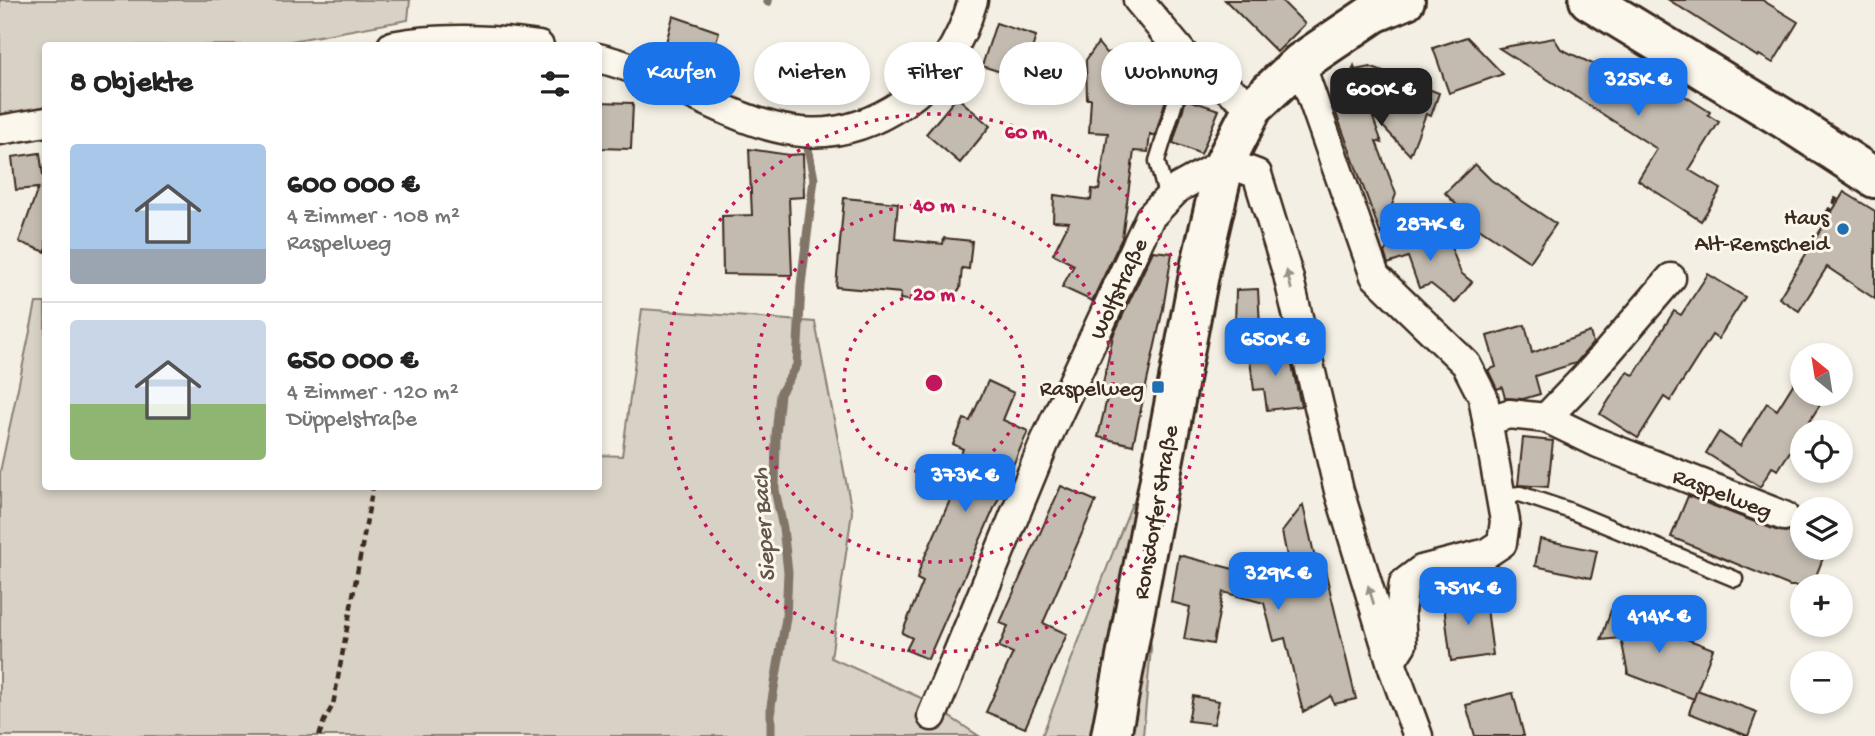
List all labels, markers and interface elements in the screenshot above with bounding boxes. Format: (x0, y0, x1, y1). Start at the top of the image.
chip: Kaufen (623, 42, 740, 105)
chip: Mieten (754, 42, 870, 105)
chip: Filter (884, 42, 985, 105)
chip: Neu (999, 42, 1087, 105)
chip: Wohnung (1101, 42, 1242, 105)
pin: 325K € (1581, 58, 1695, 118)
icon: filters (536, 65, 574, 103)
text: 8 Objekte (70, 67, 193, 102)
text: 325K € (1604, 67, 1672, 94)
pin: 600K € (1324, 68, 1438, 128)
text: 600K € (1346, 77, 1416, 104)
text: 60 m (1005, 122, 1047, 147)
text: 600 000 € (287, 169, 419, 204)
icon: home (126, 172, 210, 256)
text: 40 m (912, 195, 955, 220)
text: 4 Zimmer · 108 m² (287, 204, 460, 231)
pin: 287K € (1373, 204, 1487, 263)
place label: Haus Alt-Remscheid (1695, 206, 1831, 259)
text: 287K € (1396, 212, 1464, 239)
marker: Haus Alt-Remscheid (1835, 221, 1851, 237)
text: Raspelweg (287, 231, 391, 258)
street label: Wolfstraße (1085, 234, 1156, 344)
one-way arrow (1283, 269, 1294, 291)
text: 20 m (913, 284, 955, 309)
pin: 650K € (1218, 318, 1332, 378)
text: 650K € (1241, 327, 1309, 354)
north arrow (1790, 343, 1853, 406)
map controls (1790, 343, 1853, 714)
text: 650 000 € (287, 345, 418, 380)
icon: home (126, 348, 210, 432)
centre of rings (922, 371, 946, 395)
place label: Raspelweg (1040, 377, 1144, 404)
marker: Raspelweg (1150, 379, 1166, 395)
text: 4 Zimmer · 120 m² (287, 380, 459, 407)
text: Düppelstraße (287, 407, 417, 434)
button: locate (1790, 420, 1853, 483)
street label: Ronsdorfer Straße (1129, 422, 1186, 602)
pin: 373K € (908, 454, 1022, 514)
text: 373K € (931, 463, 999, 490)
street label: Raspelweg (1668, 464, 1775, 527)
water label: Sieper Bach (747, 466, 784, 583)
button: layers (1790, 497, 1853, 560)
pin: 329K € (1221, 552, 1335, 612)
text: 329K € (1245, 561, 1311, 588)
pin: 751K € (1411, 568, 1525, 627)
button: + (1790, 574, 1853, 637)
text: 751K € (1435, 576, 1501, 603)
one-way arrow (1366, 584, 1376, 605)
pin: 414K € (1602, 596, 1716, 655)
text: 414K € (1628, 604, 1690, 631)
button: − (1790, 651, 1853, 714)

